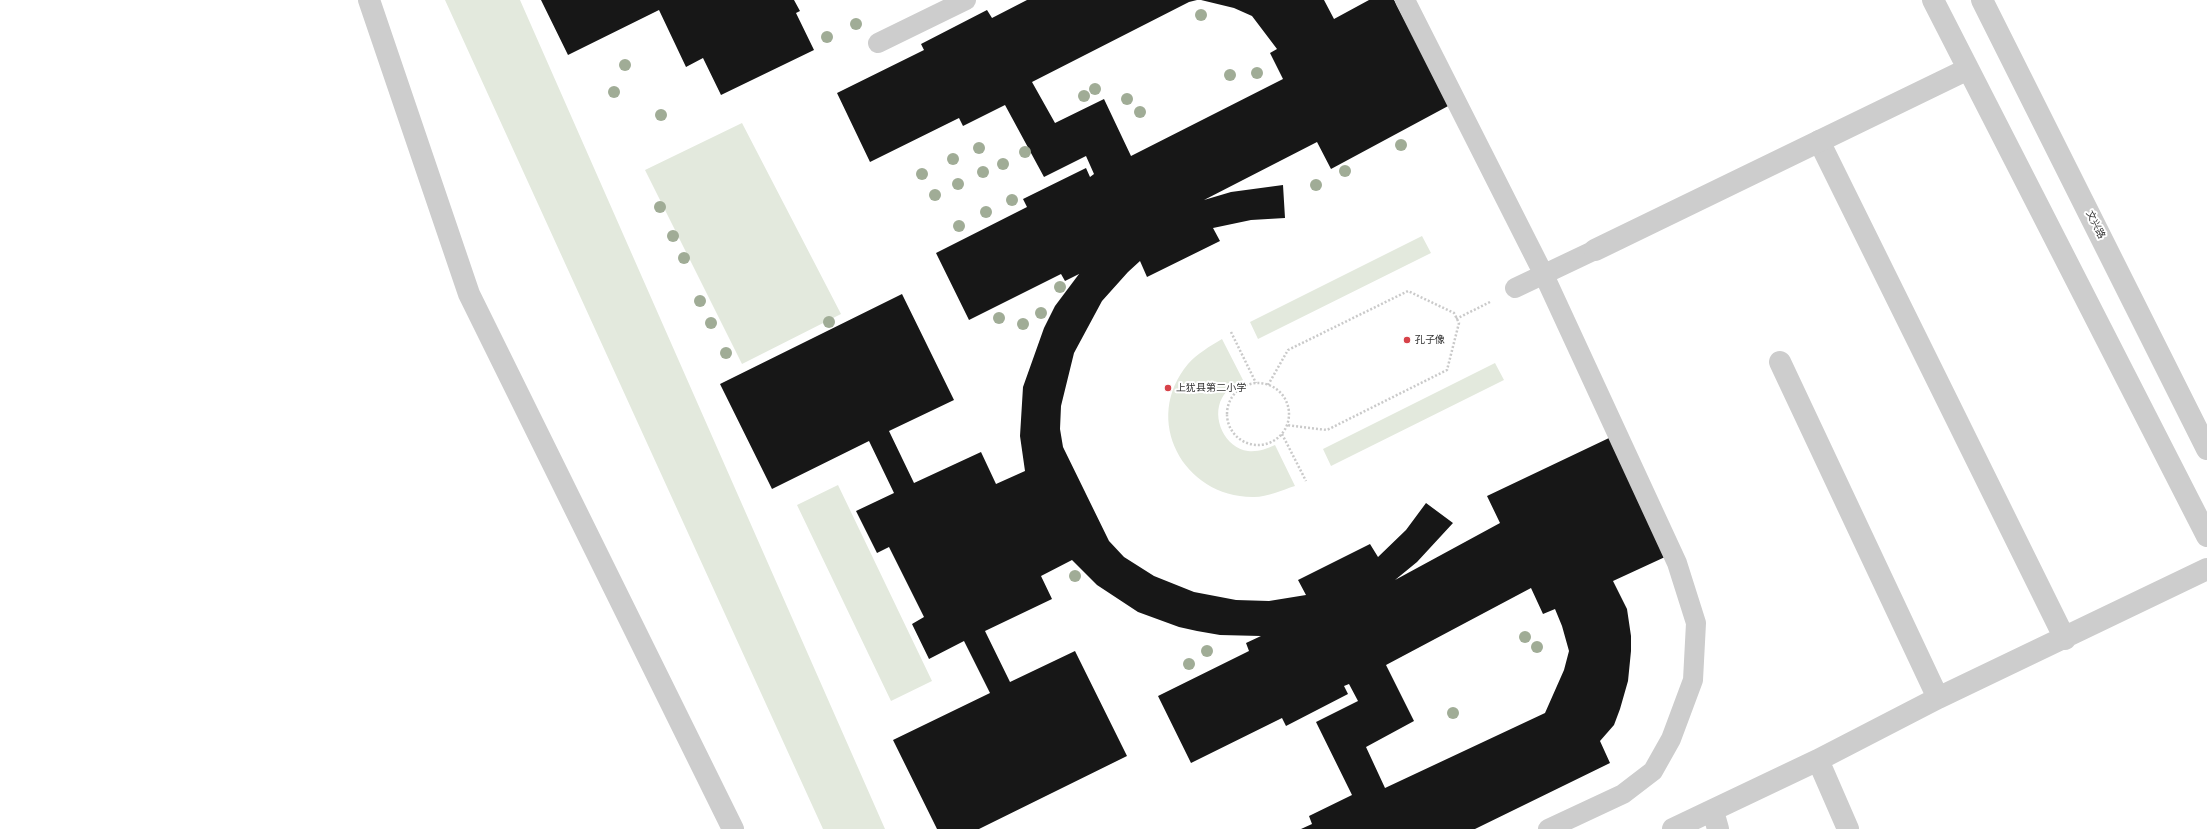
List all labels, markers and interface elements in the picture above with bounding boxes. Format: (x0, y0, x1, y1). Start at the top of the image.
street label: 文兴路 (2083, 209, 2107, 241)
place label: 孔子像 (1415, 334, 1445, 346)
marker: 孔子像 (1402, 335, 1412, 345)
place label: 上犹县第二小学 (1176, 382, 1246, 394)
marker: 上犹县第二小学 (1163, 383, 1173, 393)

